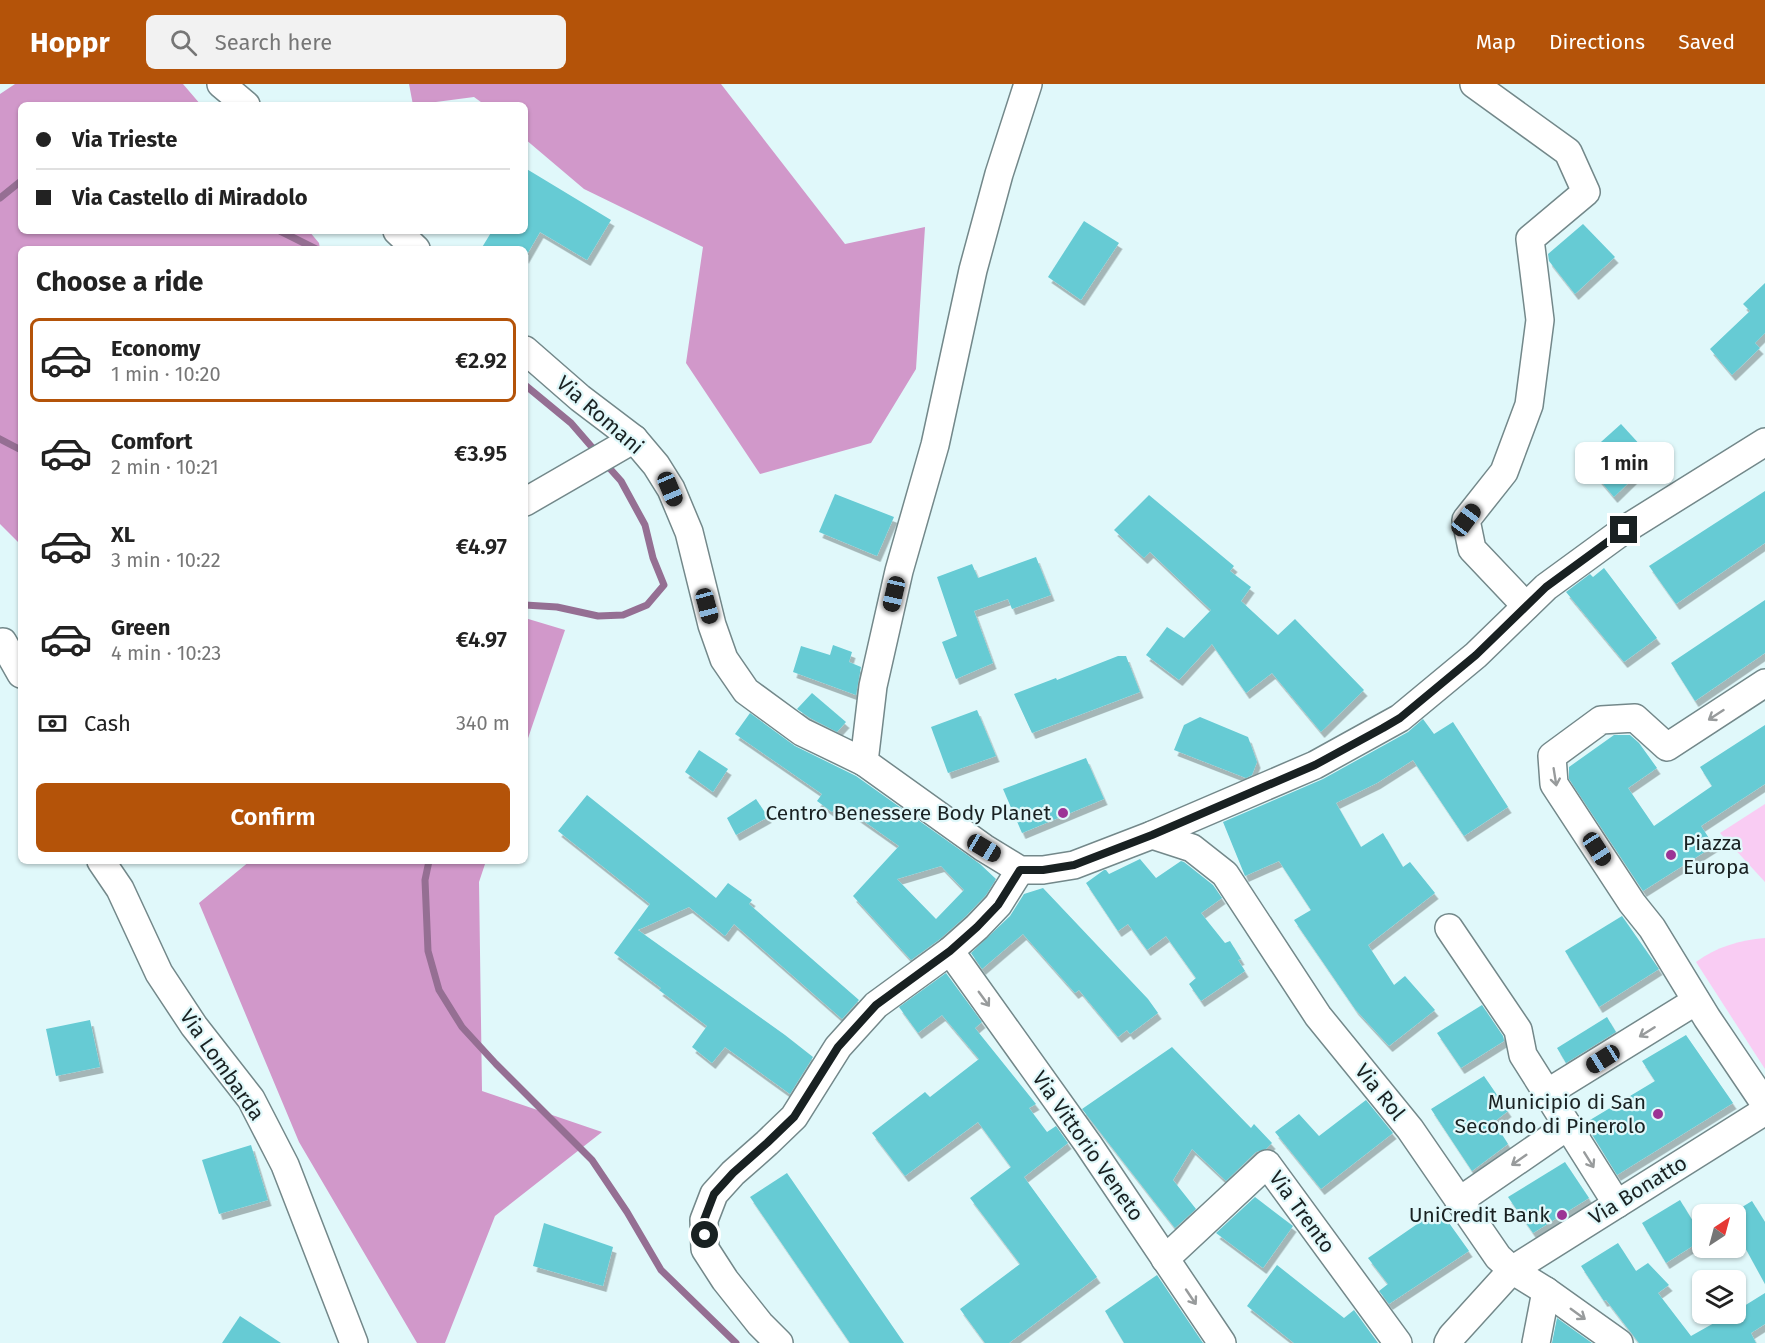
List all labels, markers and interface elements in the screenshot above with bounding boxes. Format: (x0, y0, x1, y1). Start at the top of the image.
search box (146, 15, 566, 69)
text: Hoppr (30, 26, 110, 59)
icon: search (167, 26, 200, 59)
text: Search here (215, 29, 332, 56)
text: Map (1476, 29, 1516, 55)
text: Directions (1549, 29, 1645, 55)
text: Saved (1678, 29, 1735, 55)
text: Via Trieste (72, 126, 177, 153)
text: Via Castello di Miradolo (72, 184, 308, 211)
text: Choose a ride (36, 266, 203, 298)
icon: car (39, 333, 93, 387)
text: Economy (111, 335, 200, 362)
text: €2.92 (455, 347, 507, 374)
text: 1 min · 10:20 (111, 362, 221, 386)
street label: Via Romani (551, 370, 649, 460)
icon: car (39, 426, 93, 480)
text: Comfort (111, 428, 192, 455)
text: €3.95 (454, 440, 507, 467)
callout: 1 min (1574, 443, 1674, 485)
text: 1 min (1600, 451, 1649, 475)
text: 2 min · 10:21 (111, 455, 219, 479)
car (655, 469, 685, 509)
car (1448, 500, 1484, 540)
route end (1610, 516, 1637, 543)
icon: car (39, 519, 93, 573)
text: XL (111, 521, 135, 548)
text: €4.97 (456, 533, 507, 560)
text: 3 min · 10:22 (111, 548, 221, 572)
car (881, 574, 907, 614)
car (694, 586, 720, 626)
icon: car (39, 612, 93, 666)
text: Green (111, 614, 170, 641)
text: €4.97 (456, 626, 507, 653)
text: 4 min · 10:23 (111, 641, 221, 665)
icon: cash (36, 707, 69, 740)
one-way arrow (1708, 709, 1725, 721)
text: Cash (84, 710, 131, 737)
text: 340 m (456, 711, 510, 735)
one-way arrow (1549, 766, 1560, 786)
button: Confirm (36, 783, 510, 852)
place label: Centro Benessere Body Planet (765, 800, 1051, 826)
marker: Centro Benessere Body Planet (1056, 806, 1070, 820)
car (1580, 829, 1614, 869)
place label: Piazza Europa (1683, 830, 1750, 880)
car (964, 831, 1004, 865)
marker: Piazza Europa (1664, 848, 1678, 862)
one-way arrow (978, 990, 990, 1006)
street label: Via Lombarda (174, 1004, 270, 1126)
one-way arrow (1638, 1025, 1655, 1038)
car (1583, 1042, 1623, 1076)
street label: Via Rol (1349, 1058, 1411, 1126)
street label: Via Vittorio Veneto (1027, 1066, 1149, 1226)
place label: Municipio di San Secondo di Pinerolo (1455, 1089, 1646, 1139)
marker: Municipio di San Secondo di Pinerolo (1651, 1107, 1665, 1121)
street label: Via Bonatto (1584, 1150, 1692, 1230)
one-way arrow (1583, 1152, 1596, 1169)
one-way arrow (1512, 1154, 1528, 1166)
street label: Via Trento (1263, 1166, 1341, 1258)
place label: UniCredit Bank (1409, 1202, 1550, 1228)
north arrow (1692, 1204, 1746, 1258)
map controls (1692, 1204, 1746, 1324)
marker: UniCredit Bank (1555, 1208, 1569, 1222)
route start (691, 1221, 718, 1248)
button: layers (1692, 1270, 1746, 1324)
one-way arrow (1185, 1288, 1197, 1305)
one-way arrow (1569, 1308, 1585, 1320)

